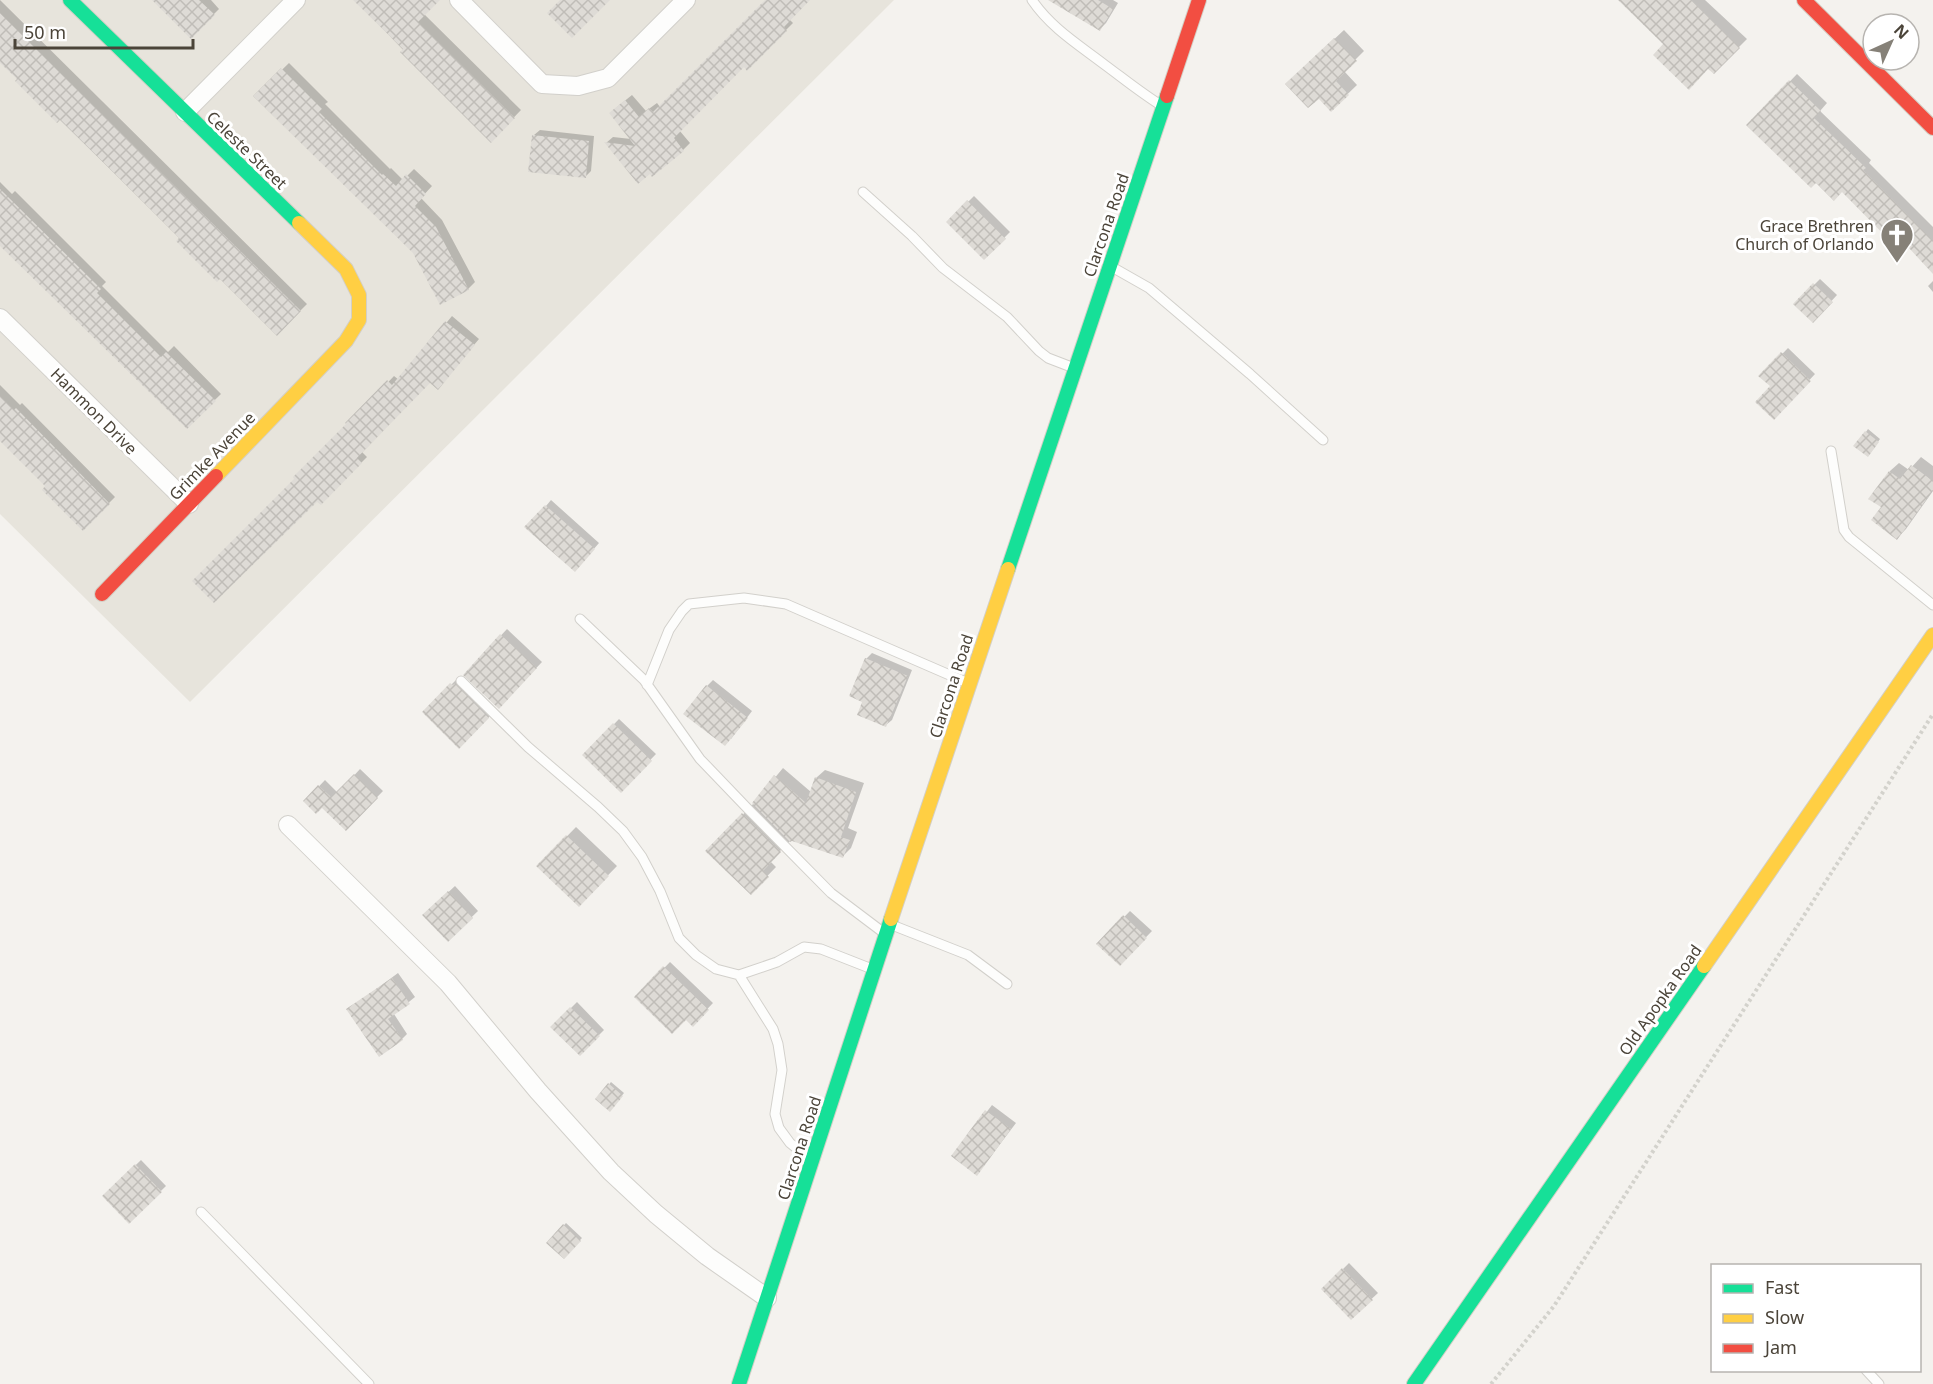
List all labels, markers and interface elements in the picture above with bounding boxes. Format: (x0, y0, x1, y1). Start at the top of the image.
scale bar (15, 12, 194, 50)
north arrow (1861, 12, 1921, 72)
text: N (1889, 19, 1914, 44)
text: 50 m (24, 20, 66, 44)
street label: Celeste Street (202, 106, 292, 194)
street label: Clarcona Road (1078, 170, 1134, 280)
place label: Grace Brethren Church of Orlando (1735, 215, 1874, 255)
church icon: Grace Brethren Church of Orlando (1879, 217, 1915, 264)
street label: Hammon Drive (46, 363, 142, 459)
street label: Grimke Avenue (164, 407, 260, 505)
street label: Clarcona Road (924, 631, 978, 741)
street label: Old Apopka Road (1614, 940, 1706, 1060)
street label: Clarcona Road (772, 1093, 826, 1203)
legend (1711, 1264, 1921, 1372)
text: Fast (1765, 1275, 1800, 1299)
text: Slow (1765, 1305, 1804, 1329)
text: Jam (1763, 1335, 1797, 1359)

